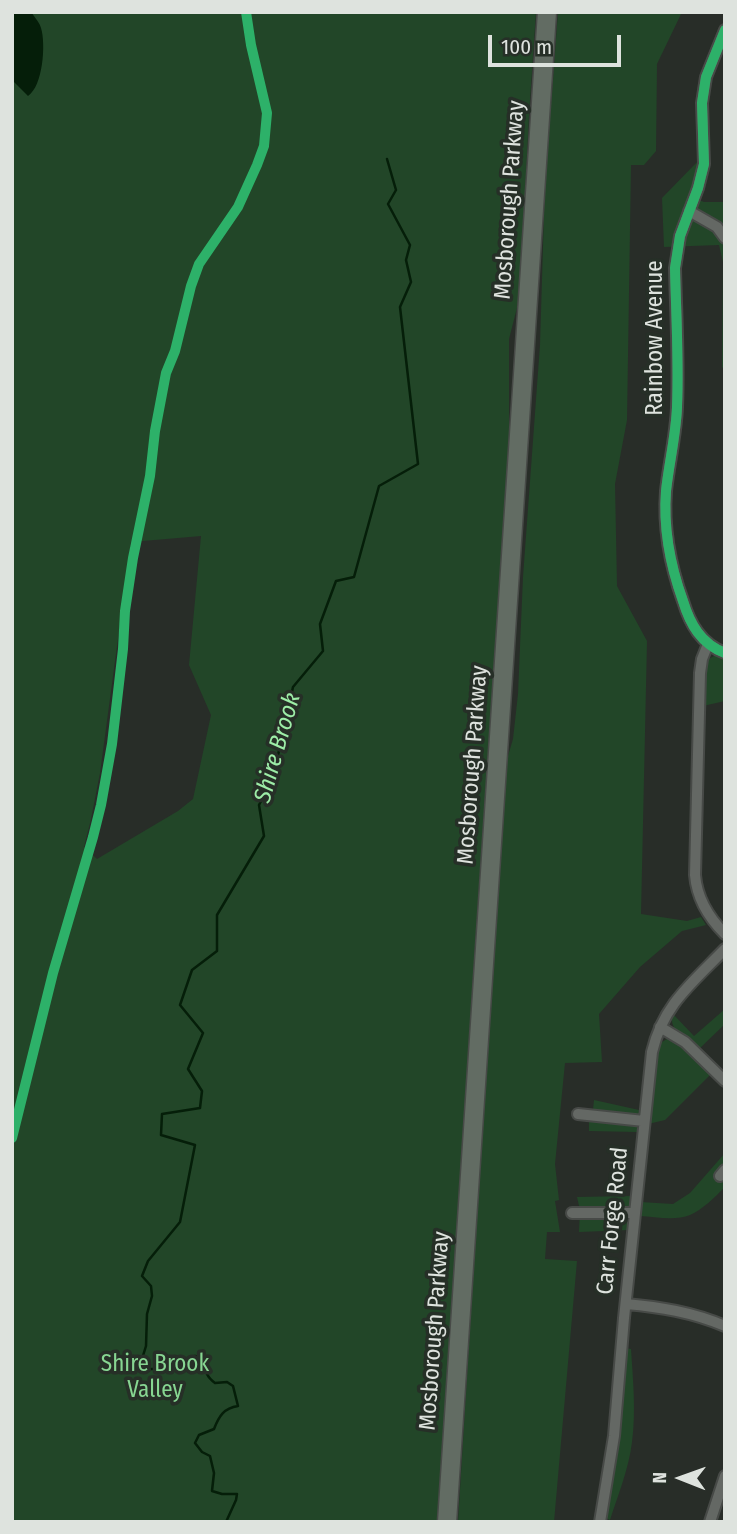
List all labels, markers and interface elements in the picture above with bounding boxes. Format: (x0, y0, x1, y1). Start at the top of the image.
scale bar (492, 21, 625, 65)
text: 100 m (501, 34, 552, 60)
street label: Mosborough Parkway (489, 100, 531, 300)
street label: Rainbow Avenue (642, 260, 670, 416)
street label: Mosborough Parkway (452, 665, 494, 865)
water label: Shire Brook (249, 690, 307, 806)
street label: Carr Forge Road (592, 1146, 634, 1296)
street label: Mosborough Parkway (414, 1231, 456, 1431)
park label: Shire Brook Valley (101, 1351, 209, 1405)
north arrow (646, 1443, 716, 1513)
text: N (648, 1472, 671, 1484)

